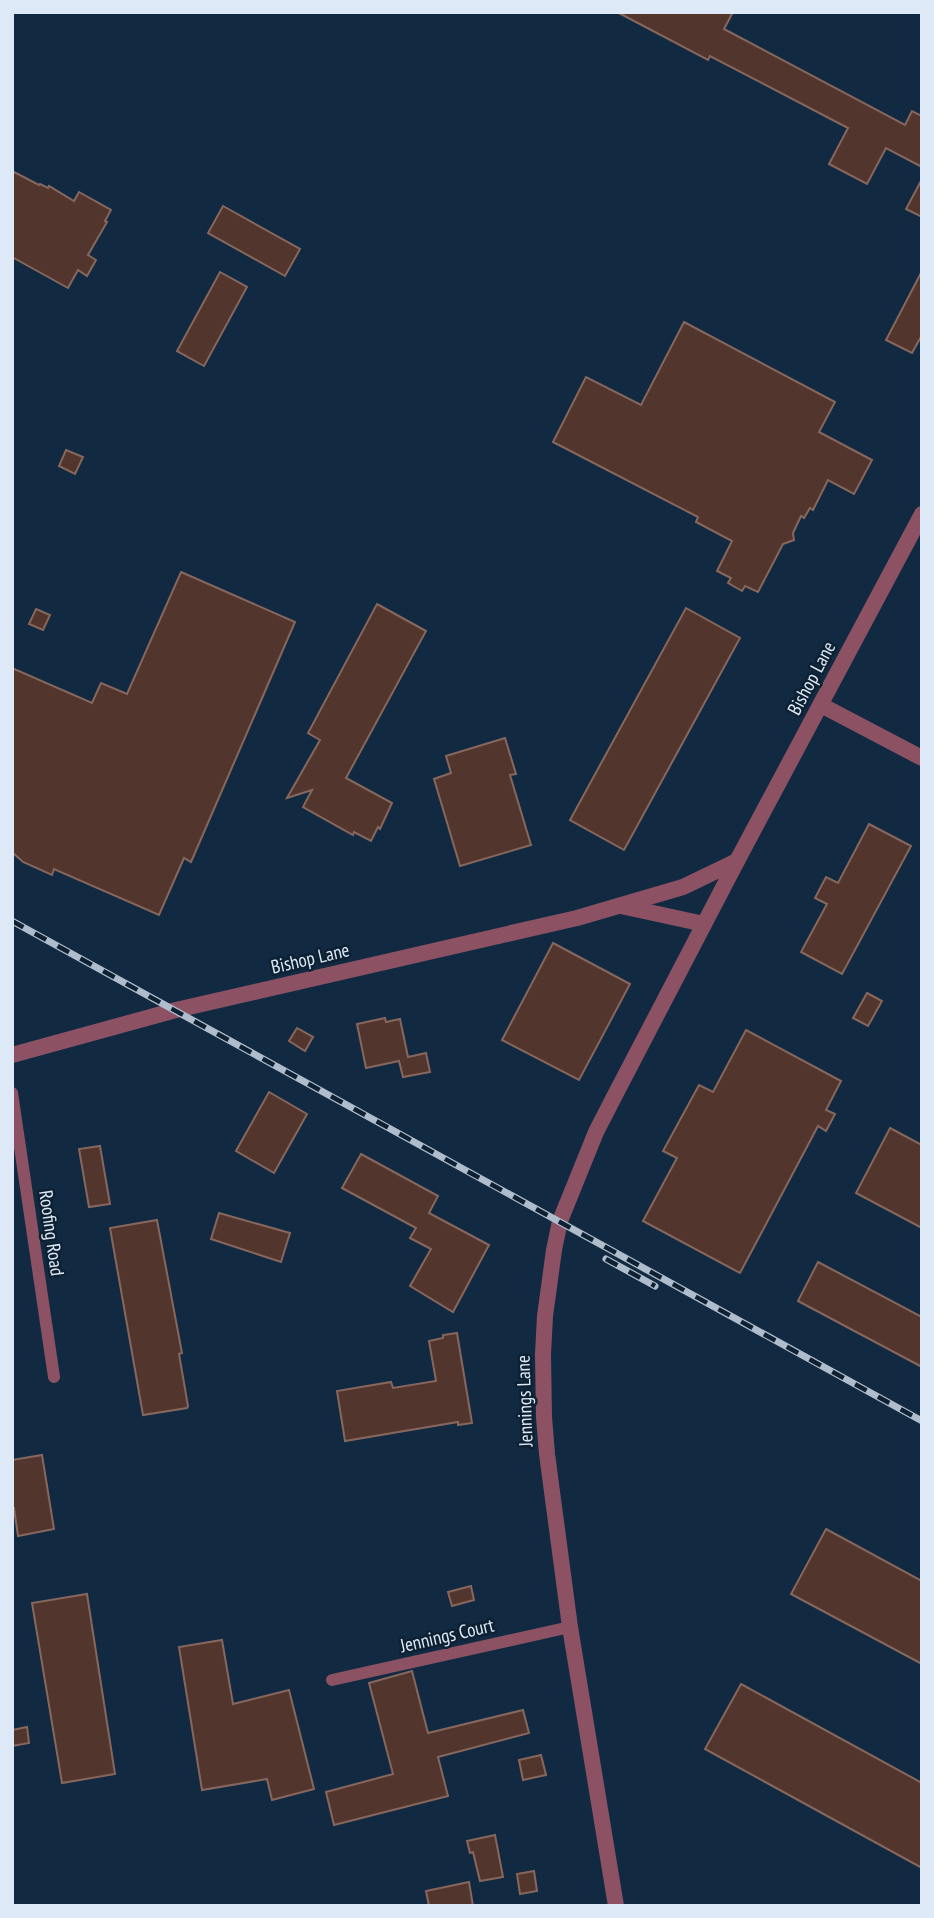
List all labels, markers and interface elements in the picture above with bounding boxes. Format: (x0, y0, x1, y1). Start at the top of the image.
street label: Bishop Lane (782, 637, 840, 719)
street label: Bishop Lane (268, 937, 352, 979)
street label: Roofing Road (34, 1189, 70, 1277)
street label: Jennings Lane (510, 1355, 538, 1448)
street label: Jennings Court (397, 1612, 497, 1658)

